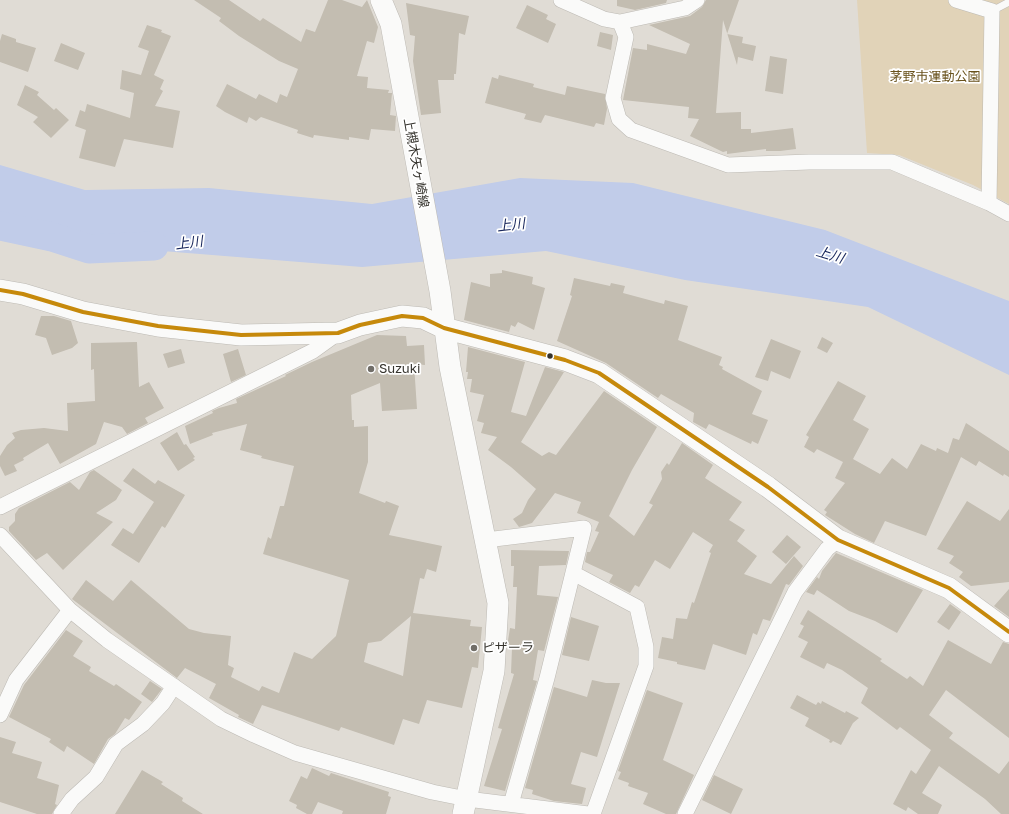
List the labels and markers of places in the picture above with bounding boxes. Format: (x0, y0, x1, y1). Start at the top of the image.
unlabelled marker (545, 351, 555, 361)
place label: Suzuki (379, 361, 421, 377)
marker: Suzuki (366, 364, 376, 374)
place label: ピザーラ (482, 640, 534, 656)
marker: ピザーラ (469, 643, 479, 653)

